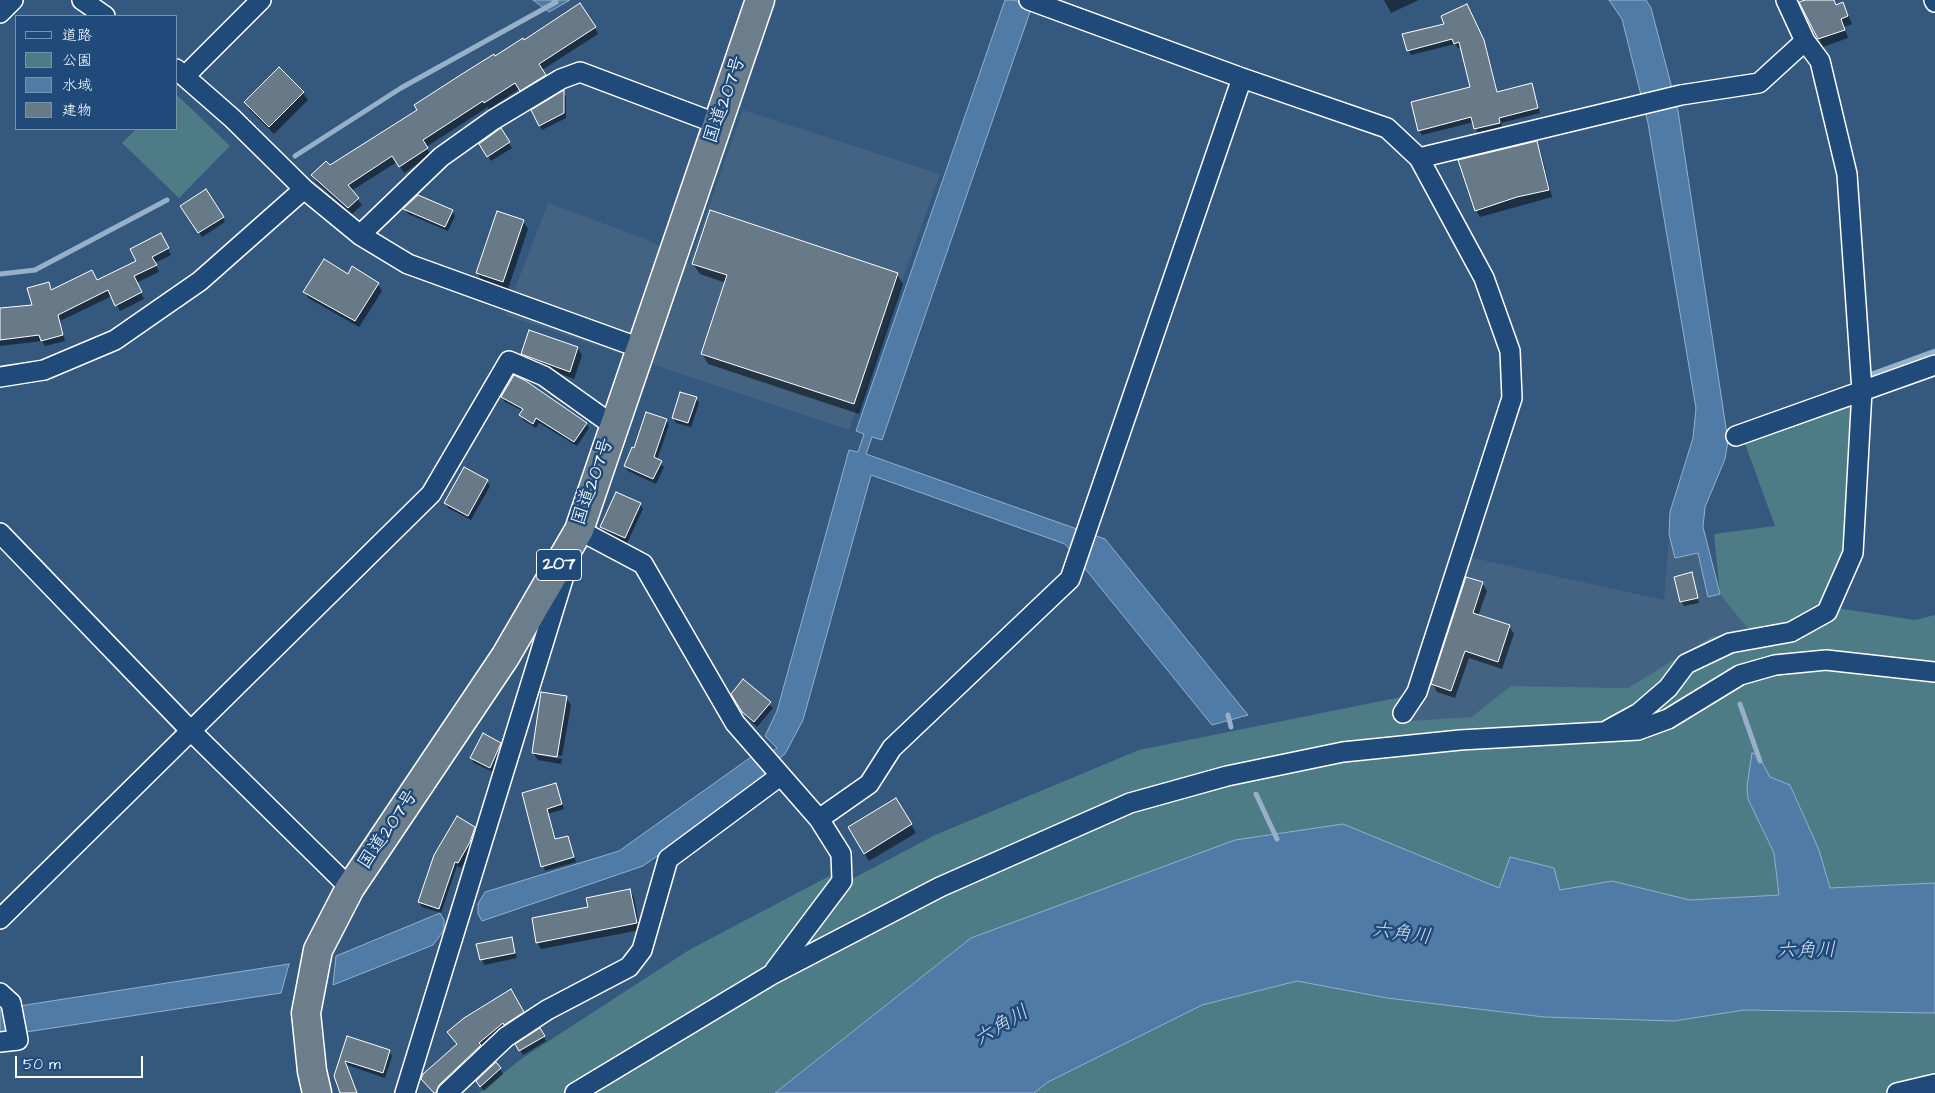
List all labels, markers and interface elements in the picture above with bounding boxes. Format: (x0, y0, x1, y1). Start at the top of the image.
legend (15, 15, 178, 130)
text: 道路 (62, 25, 92, 46)
text: 公園 (62, 50, 92, 71)
street label: 国道207号 (700, 53, 752, 147)
text: 水域 (62, 75, 92, 96)
text: 建物 (62, 100, 92, 121)
street label: 国道207号 (568, 435, 620, 529)
road number: 207 (536, 550, 582, 580)
street label: 国道207号 (354, 786, 424, 874)
water label: 六角川 (1370, 919, 1432, 951)
water label: 六角川 (1776, 939, 1836, 965)
water label: 六角川 (970, 1001, 1034, 1053)
scale bar (18, 1046, 145, 1078)
text: 50 m (23, 1054, 61, 1075)

